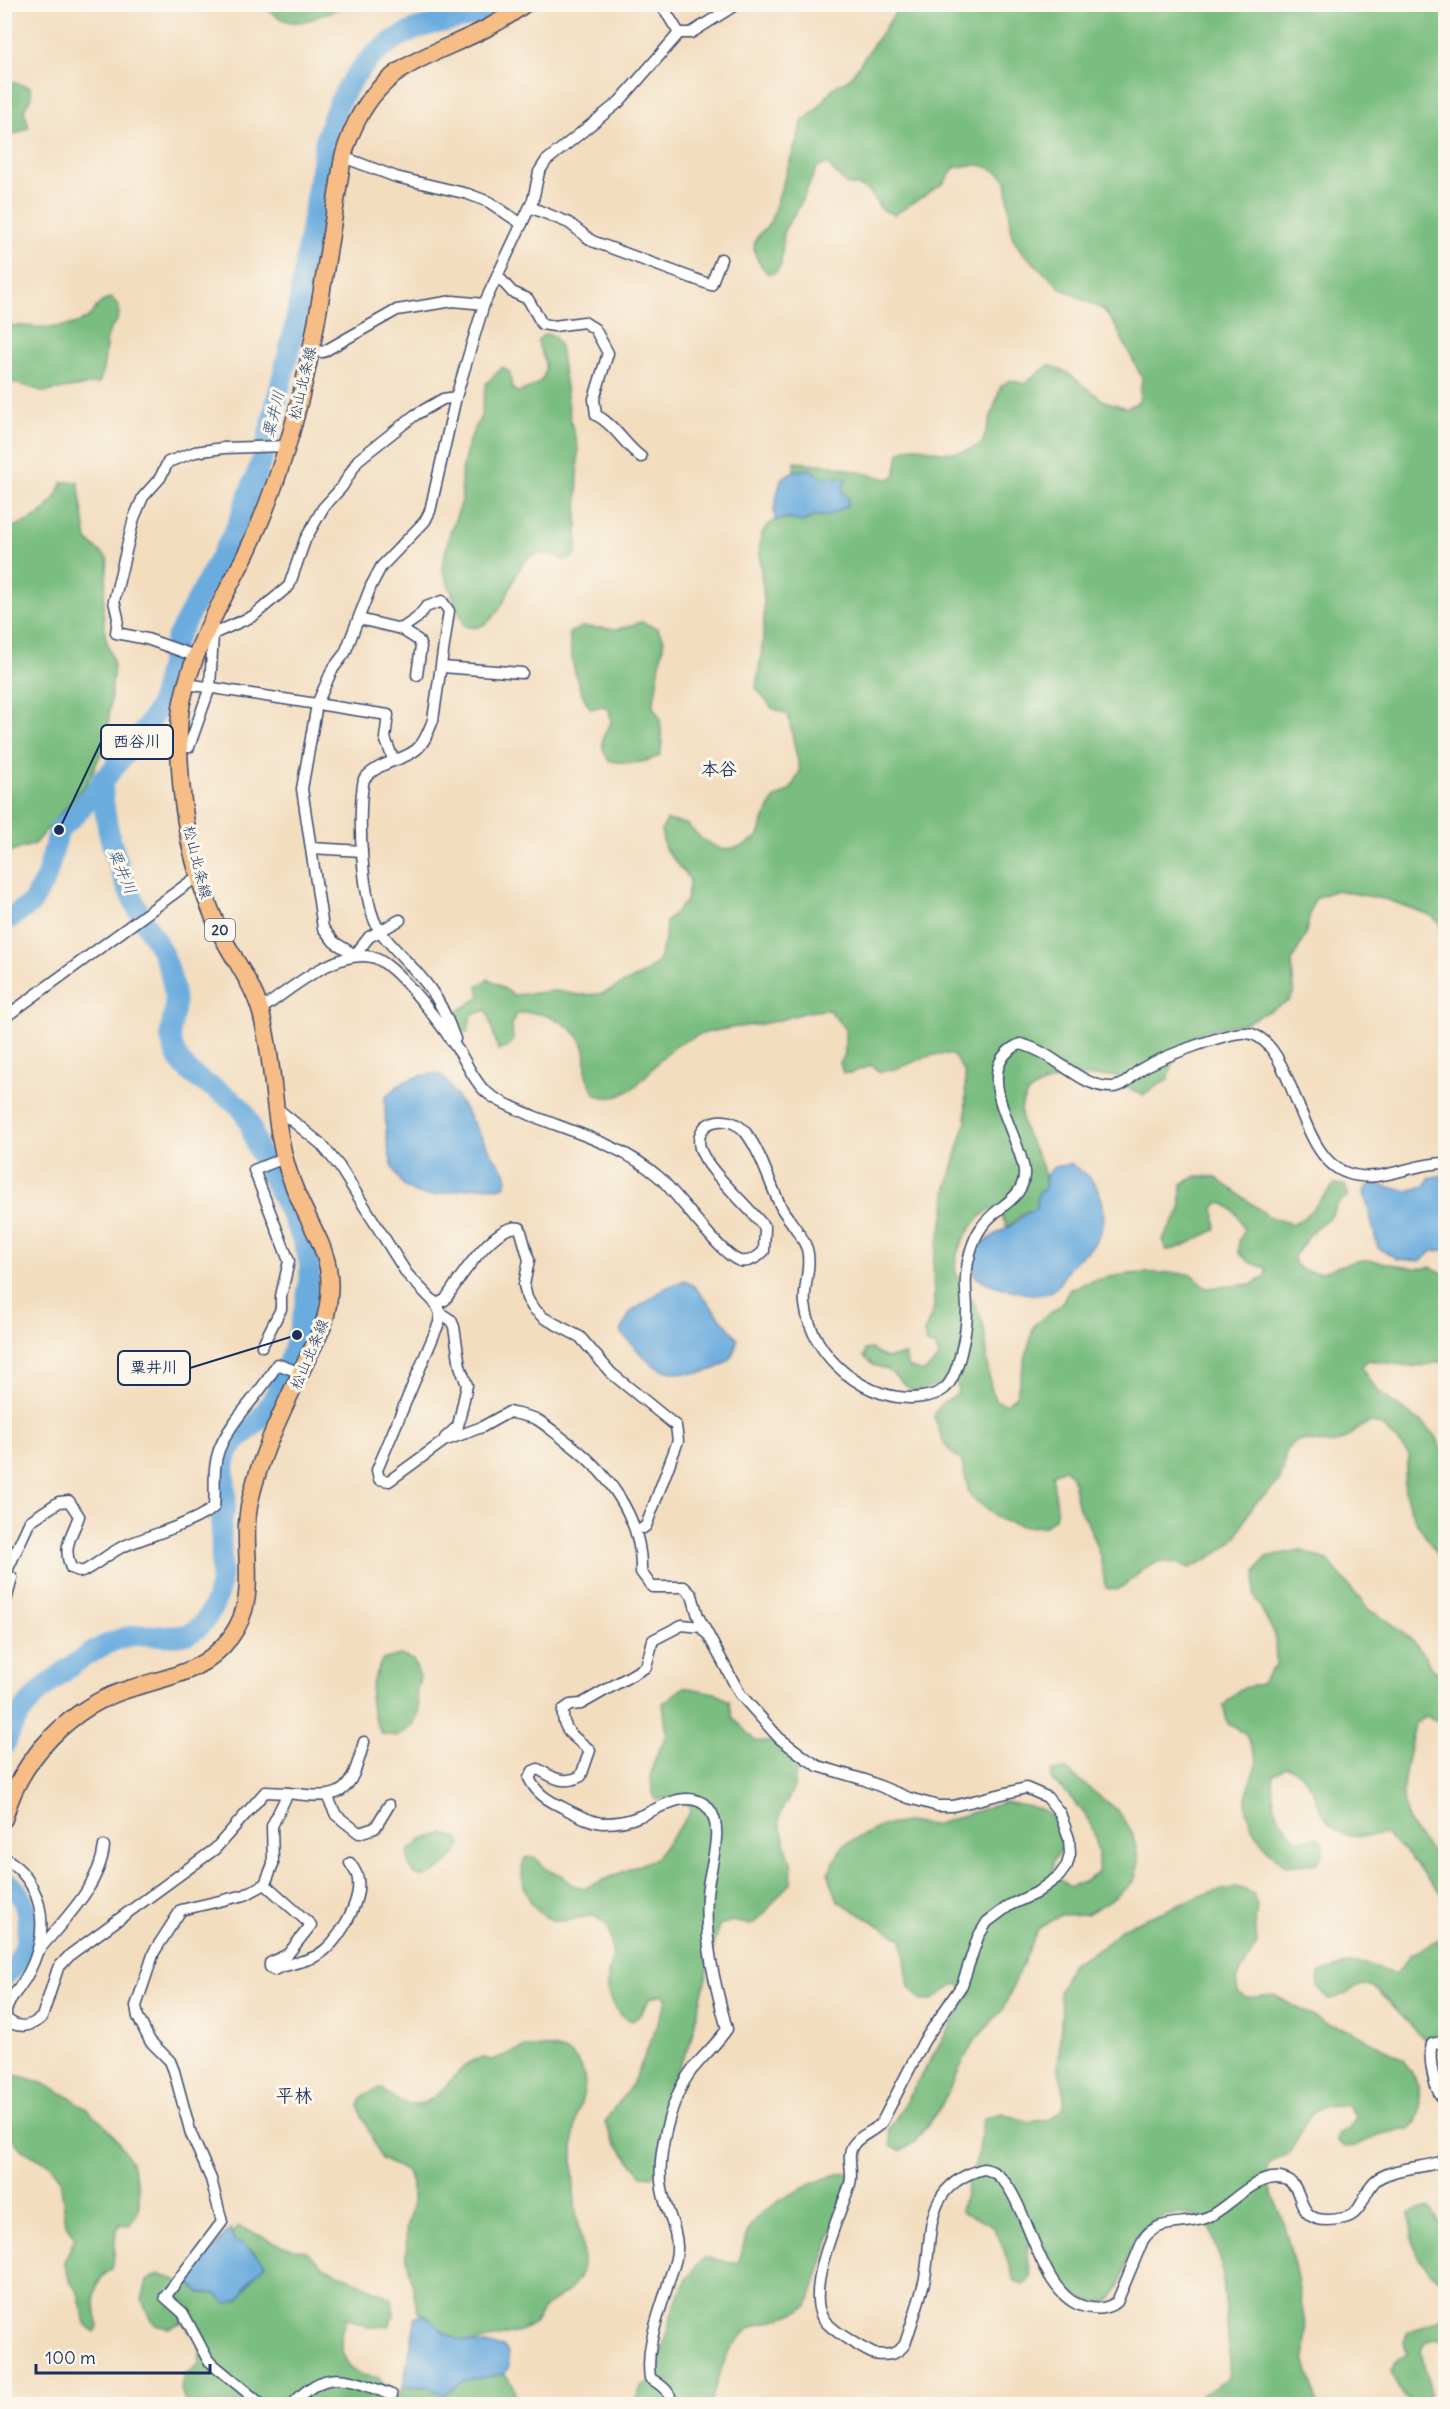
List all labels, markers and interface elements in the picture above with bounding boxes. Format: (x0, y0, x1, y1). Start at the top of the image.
street label: 松山北条線 (284, 344, 320, 422)
water label: 粟井川 (257, 388, 289, 440)
callout: 西谷川 (101, 725, 173, 759)
text: 西谷川 (113, 731, 161, 751)
district label: 本谷 (701, 757, 737, 780)
street label: 松山北条線 (180, 823, 216, 901)
water label: 粟井川 (104, 845, 142, 897)
road number: 20 (205, 919, 235, 941)
street label: 松山北条線 (286, 1316, 332, 1392)
callout: 粟井川 (118, 1351, 190, 1385)
text: 粟井川 (130, 1357, 178, 1377)
district label: 平林 (276, 2084, 312, 2107)
scale bar (36, 2337, 210, 2375)
text: 100 m (45, 2346, 96, 2369)

